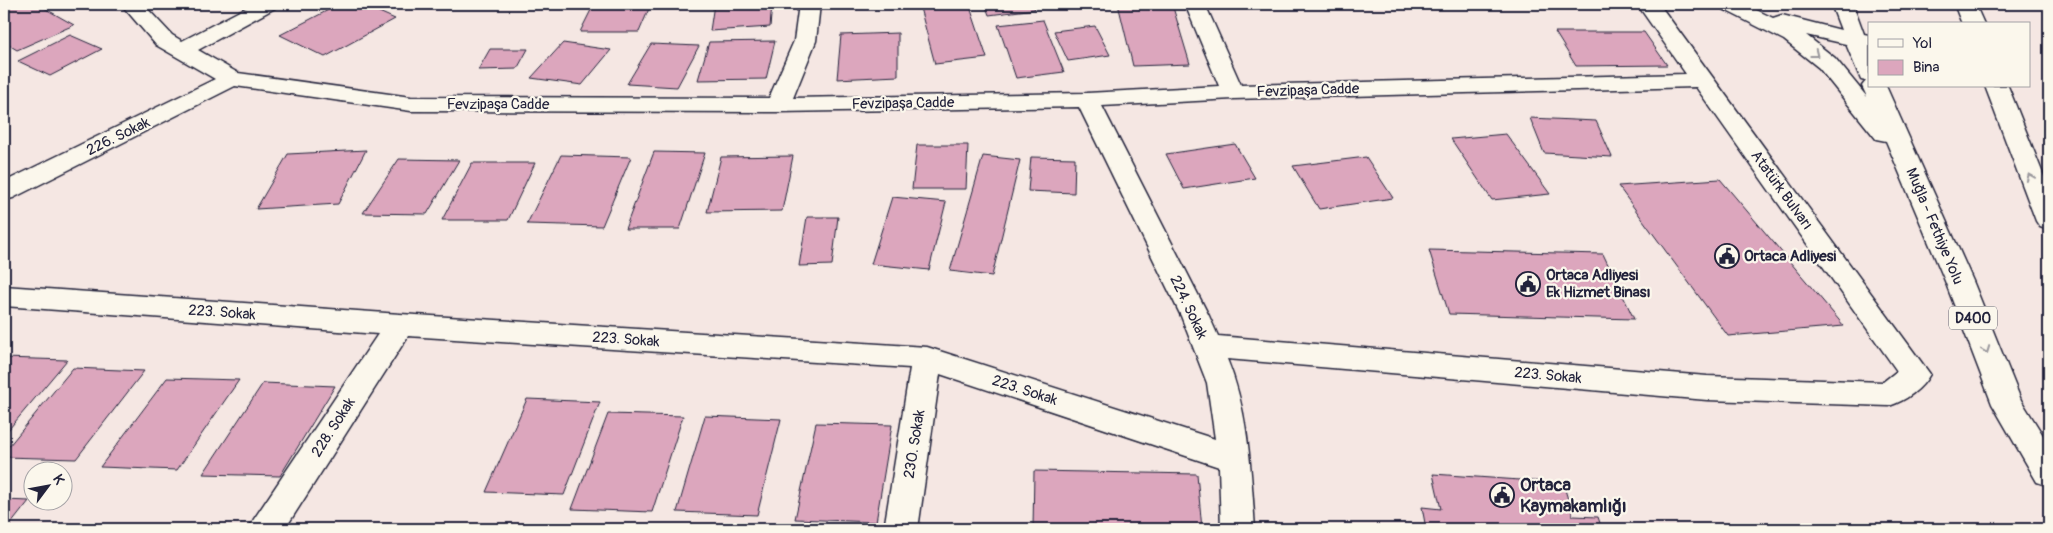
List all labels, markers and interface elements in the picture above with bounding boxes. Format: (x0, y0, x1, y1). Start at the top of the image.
legend (1868, 22, 2030, 88)
text: Yol (1912, 34, 1932, 53)
one-way arrow (1809, 48, 1818, 56)
text: Bina (1913, 58, 1940, 77)
street label: Fevzipaşa Cadde (1256, 79, 1360, 102)
street label: Fevzipaşa Cadde (851, 93, 955, 114)
street label: Fevzipaşa Cadde (447, 95, 550, 114)
street label: 226. Sokak (83, 113, 154, 160)
street label: Atatürk Bulvarı (1746, 147, 1817, 234)
street label: Muğla - Fethiye Yolu (1901, 165, 1968, 287)
one-way arrow (2026, 173, 2036, 181)
public building icon: Ortaca Adliyesi (1714, 243, 1740, 269)
place label: Ortaca Adliyesi (1744, 247, 1836, 266)
place label: Ortaca Adliyesi Ek Hizmet Binası (1546, 266, 1651, 302)
public building icon: Ortaca Adliyesi Ek Hizmet Binası (1515, 271, 1541, 297)
street label: 224. Sokak (1166, 272, 1212, 343)
street label: 223. Sokak (188, 301, 257, 324)
road number: D400 (1949, 306, 1997, 330)
street label: 223. Sokak (592, 328, 661, 351)
one-way arrow (1980, 345, 1990, 353)
street label: 223. Sokak (1513, 363, 1583, 388)
street label: 223. Sokak (990, 371, 1061, 410)
street label: 228. Sokak (307, 393, 360, 461)
street label: 230. Sokak (900, 408, 929, 480)
north arrow (22, 460, 72, 510)
text: K (49, 471, 68, 488)
place label: Ortaca Kaymakamlığı (1520, 474, 1627, 518)
public building icon: Ortaca Kaymakamlığı (1489, 482, 1515, 508)

